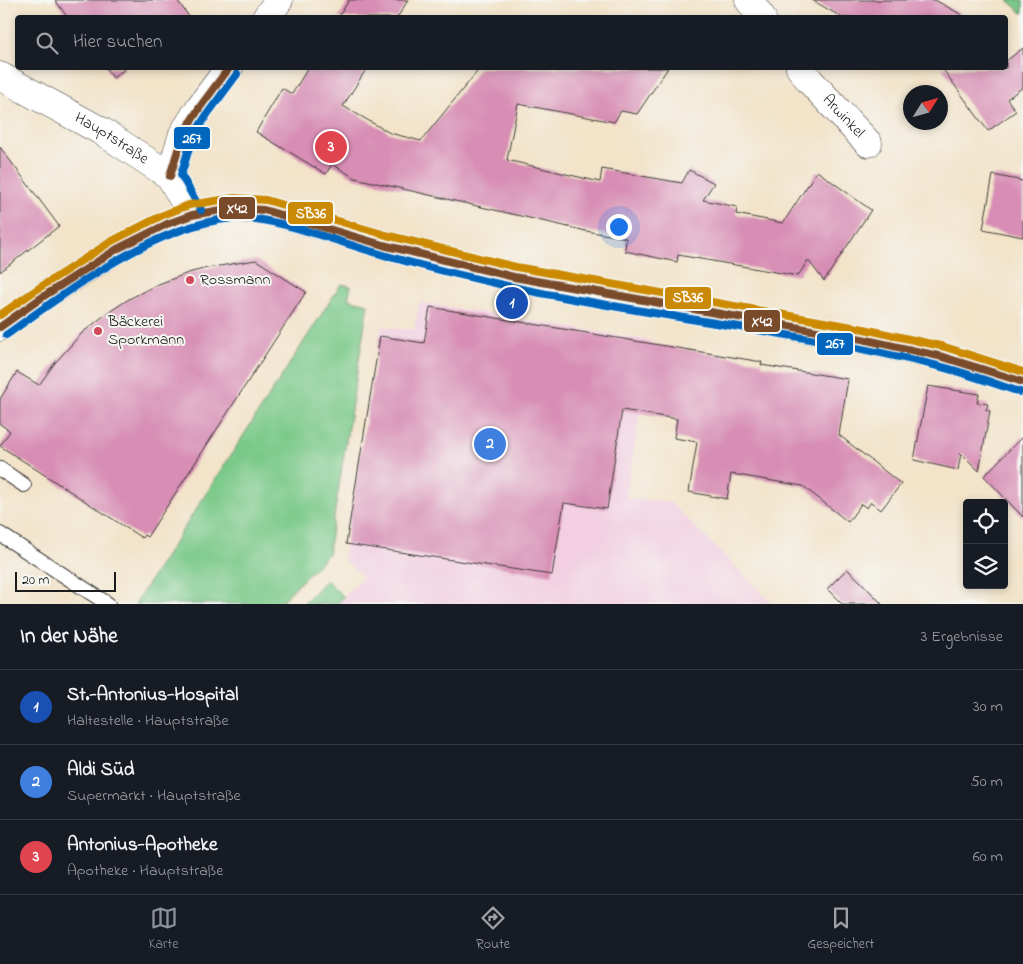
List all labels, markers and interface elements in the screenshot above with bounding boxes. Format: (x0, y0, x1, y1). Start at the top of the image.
search box (15, 15, 1008, 70)
icon: search (33, 29, 61, 57)
text: Hier suchen (73, 29, 162, 56)
north arrow (903, 85, 948, 130)
street label: Arwinkel (816, 89, 870, 144)
street label: Hauptstraße (70, 107, 154, 171)
line badge: 267 (173, 126, 211, 150)
pin: 3 (315, 128, 347, 166)
text: 267 (182, 129, 202, 150)
line badge: X42 (218, 196, 256, 220)
text: X42 (227, 199, 247, 220)
line badge: SB36 (287, 201, 334, 225)
text: SB36 (296, 204, 327, 225)
your location (606, 214, 632, 240)
place label: Rossmann (200, 268, 270, 292)
marker: Rossmann (184, 274, 196, 286)
pin: 1 (496, 284, 528, 322)
line badge: SB36 (664, 286, 712, 310)
text: SB36 (673, 288, 704, 309)
line badge: X42 (743, 309, 781, 333)
place label: Bäckerei Sporkmann (107, 310, 184, 352)
text: X42 (752, 312, 772, 333)
marker: Bäckerei Sporkmann (92, 325, 104, 337)
line badge: 267 (816, 332, 854, 356)
text: 267 (825, 334, 845, 355)
pin: 2 (474, 425, 506, 463)
map controls (963, 499, 1008, 589)
button: locate (963, 499, 1008, 544)
button: layers (963, 544, 1008, 589)
scale bar (15, 569, 116, 592)
text: 20 m (22, 570, 49, 591)
text: In der Nähe (20, 622, 118, 652)
text: 3 Ergebnisse (921, 625, 1003, 649)
text: St.-Antonius-Hospital (67, 682, 239, 709)
text: 1 (33, 695, 39, 719)
text: 30 m (973, 695, 1003, 719)
text: Haltestelle · Hauptstraße (67, 709, 229, 733)
text: Aldi Süd (67, 757, 134, 784)
text: 2 (32, 770, 40, 794)
text: 50 m (971, 770, 1003, 794)
text: Supermarkt · Hauptstraße (67, 784, 241, 808)
text: Antonius-Apotheke (67, 832, 217, 859)
text: 3 (33, 845, 39, 869)
text: 60 m (973, 845, 1003, 869)
text: Apotheke · Hauptstraße (67, 859, 223, 883)
tab: Karte (149, 904, 178, 955)
tab: Route (476, 904, 510, 955)
tab: Gespeichert (807, 904, 874, 955)

